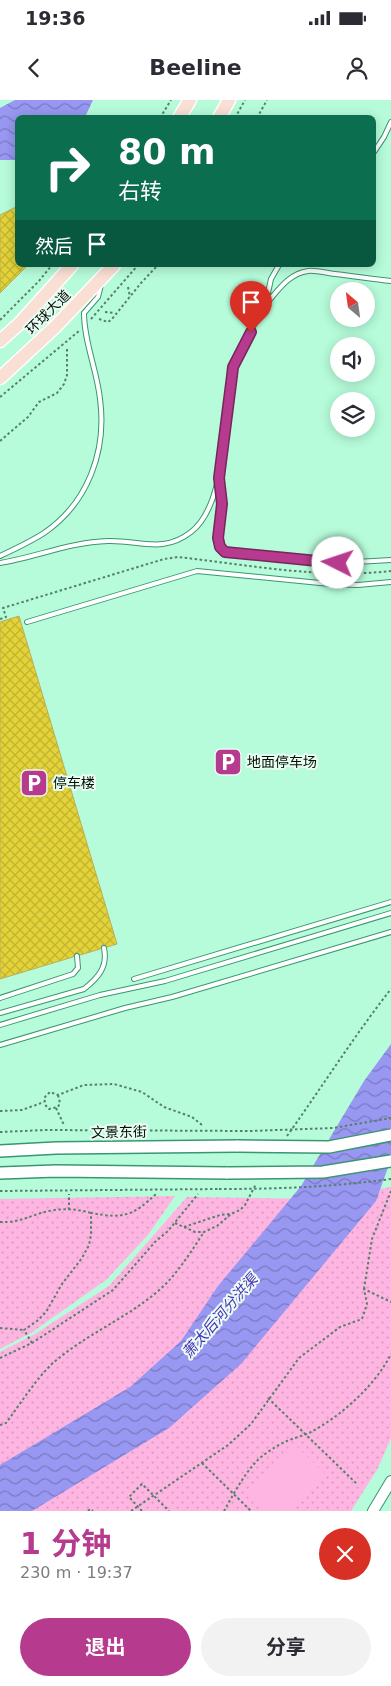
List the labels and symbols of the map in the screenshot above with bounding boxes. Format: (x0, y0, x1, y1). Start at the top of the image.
pin (230, 281, 272, 332)
north arrow (330, 282, 375, 328)
street label: 环球大道 (23, 287, 73, 337)
position arrow (311, 536, 363, 588)
parking icon: 地面停车场 (213, 747, 243, 777)
place label: 地面停车场 (247, 754, 317, 770)
parking icon: 停车楼 (19, 768, 49, 798)
place label: 停车楼 (53, 775, 95, 791)
street label: 文景东街 (91, 1124, 147, 1140)
water label: 萧太后河分洪渠 (179, 1269, 263, 1362)

